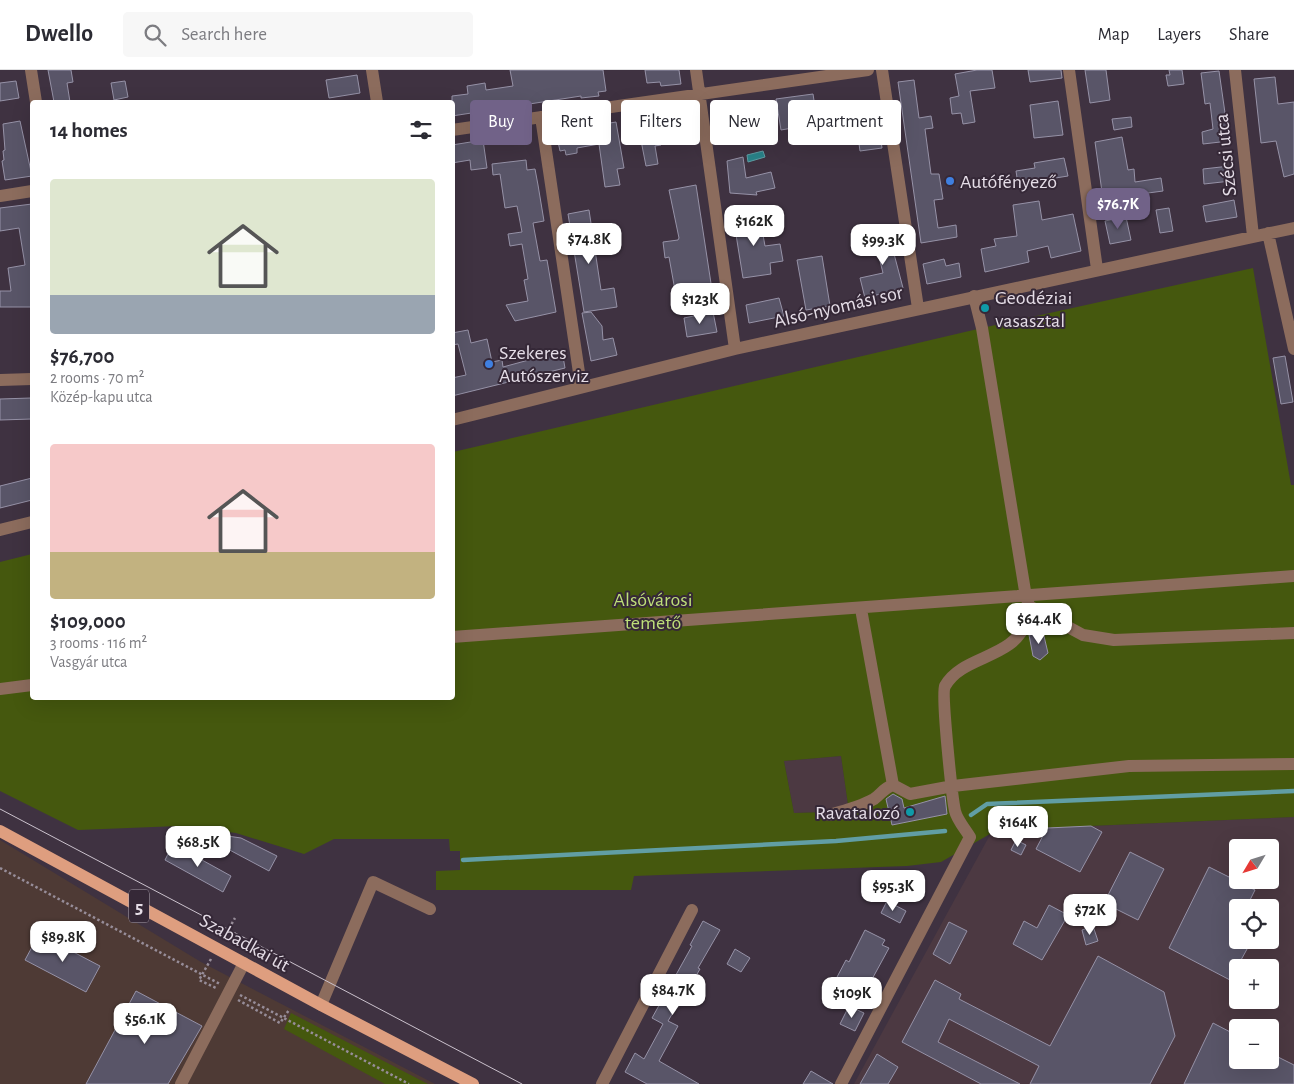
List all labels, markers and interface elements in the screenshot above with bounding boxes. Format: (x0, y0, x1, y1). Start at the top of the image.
search box (123, 12, 473, 57)
icon: search (141, 21, 169, 49)
text: Dwello (25, 22, 93, 46)
text: Search here (181, 25, 267, 44)
text: Map (1098, 26, 1129, 44)
text: Layers (1157, 26, 1201, 44)
text: Share (1229, 26, 1269, 44)
chip: Buy (470, 100, 532, 145)
chip: Rent (542, 100, 611, 145)
chip: Filters (621, 100, 700, 145)
chip: New (710, 100, 778, 145)
chip: Apartment (788, 100, 901, 145)
street label: Szécsi utca (1212, 113, 1240, 197)
icon: filters (407, 116, 435, 144)
text: 14 homes (50, 120, 128, 141)
place label: Autófényező (960, 172, 1057, 192)
marker: Autófényező (944, 175, 956, 187)
pin: $76.7K (1077, 188, 1159, 230)
text: $76.7K (1097, 196, 1139, 212)
pin: $162K (719, 204, 789, 247)
icon: home (198, 211, 288, 301)
text: $162K (735, 213, 773, 229)
pin: $74.8K (548, 222, 630, 265)
pin: $99.3K (842, 224, 924, 266)
text: $74.8K (567, 231, 611, 247)
text: $99.3K (862, 232, 904, 248)
pin: $123K (665, 282, 735, 325)
street label: Alsó-nyomási sor (772, 282, 905, 332)
place label: Geodéziai vasasztal (995, 288, 1072, 331)
text: $123K (682, 291, 718, 307)
marker: Geodéziai vasasztal (979, 302, 991, 314)
place label: Szekeres Autószerviz (499, 343, 589, 386)
text: $76,700 (50, 346, 114, 367)
marker: Szekeres Autószerviz (483, 358, 495, 370)
text: 2 rooms · 70 m² (50, 370, 144, 386)
text: Közép-kapu utca (50, 389, 153, 405)
icon: home (198, 476, 288, 566)
park label: Alsóvárosi temető (613, 590, 693, 633)
pin: $64.4K (998, 602, 1080, 645)
text: $109,000 (50, 611, 126, 632)
text: $64.4K (1017, 611, 1061, 627)
text: 3 rooms · 116 m² (50, 635, 147, 651)
text: Vasgyár utca (50, 654, 127, 670)
place label: Ravatalozó (815, 803, 900, 823)
marker: Ravatalozó (904, 806, 916, 818)
pin: $164K (983, 806, 1053, 848)
text: $164K (999, 814, 1037, 830)
pin: $68.5K (157, 826, 239, 868)
text: $68.5K (177, 834, 219, 850)
north arrow (1229, 839, 1279, 889)
map controls (1229, 839, 1279, 1069)
pin: $95.3K (852, 870, 934, 912)
text: $95.3K (872, 878, 914, 894)
road number: 5 (129, 889, 149, 922)
pin: $72K (1060, 894, 1120, 936)
button: locate (1229, 899, 1279, 949)
text: $72K (1075, 902, 1106, 918)
street label: Szabadkai út (196, 910, 293, 976)
pin: $89.8K (22, 920, 104, 963)
text: $89.8K (41, 929, 85, 945)
button: + (1229, 959, 1279, 1009)
pin: $84.7K (632, 974, 714, 1016)
pin: $109K (817, 976, 887, 1019)
text: $84.7K (651, 982, 695, 998)
text: $109K (833, 985, 871, 1001)
pin: $56.1K (104, 1002, 186, 1045)
text: $56.1K (125, 1011, 165, 1027)
button: − (1229, 1019, 1279, 1069)

